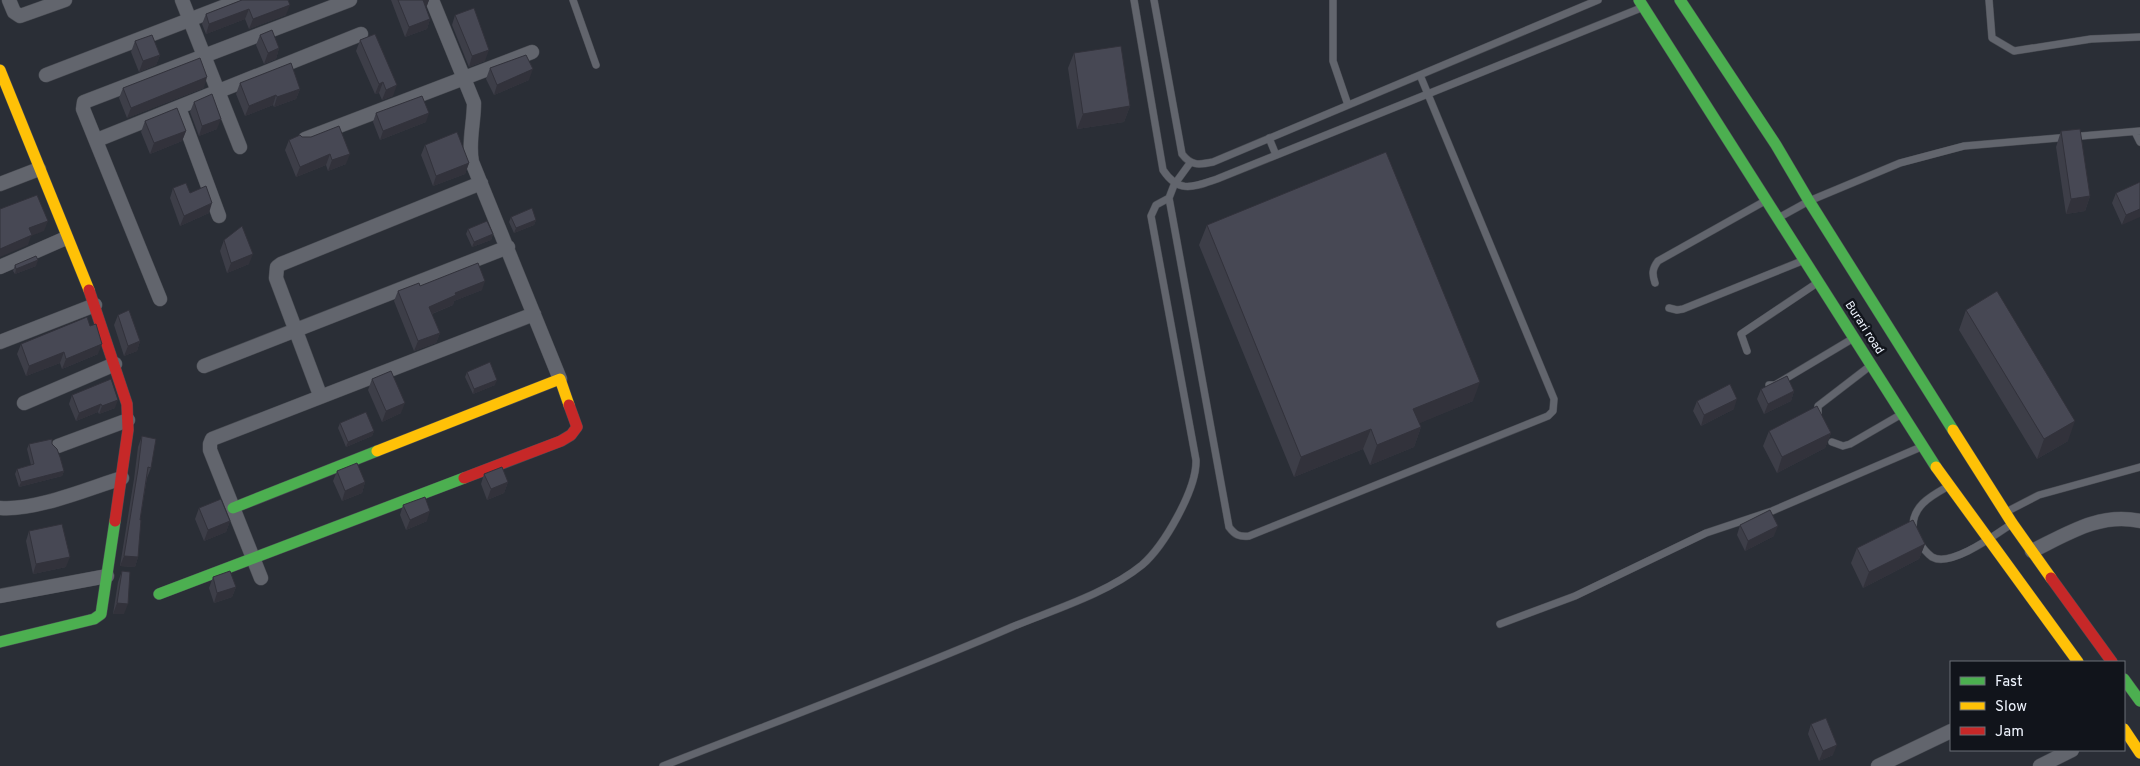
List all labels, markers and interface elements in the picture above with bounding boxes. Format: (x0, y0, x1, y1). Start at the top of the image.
street label: Burari road (1841, 298, 1887, 358)
legend (1950, 661, 2125, 751)
text: Fast (1995, 673, 2023, 692)
text: Slow (1995, 698, 2027, 717)
text: Jam (1995, 723, 2024, 742)

